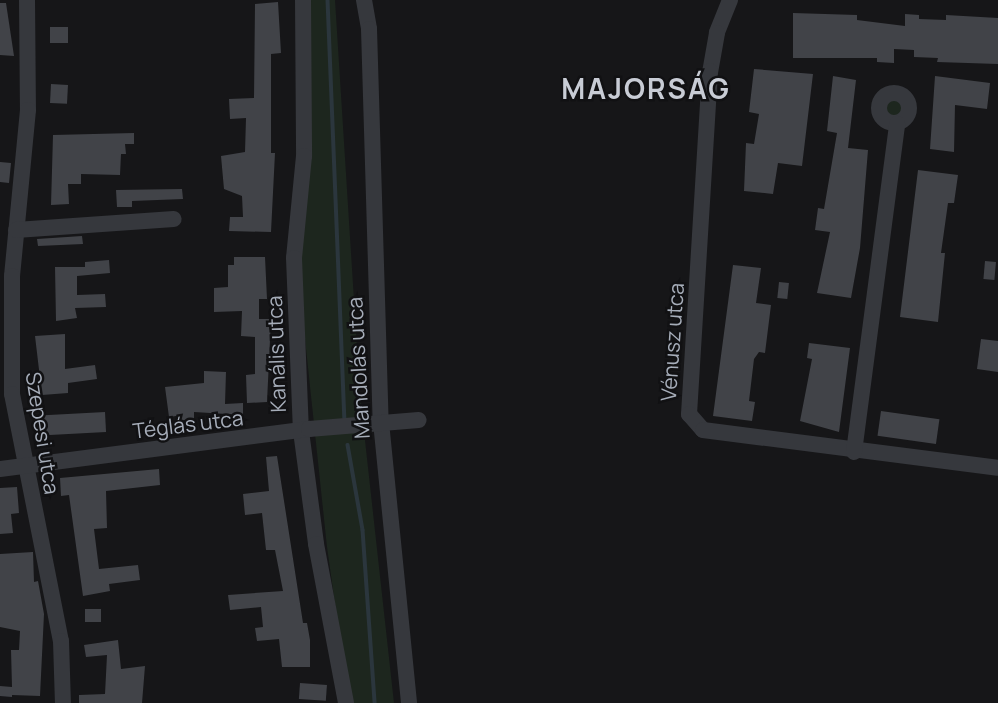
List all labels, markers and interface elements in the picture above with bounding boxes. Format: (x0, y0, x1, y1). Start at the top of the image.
district label: MAJORSÁG (562, 71, 730, 105)
street label: Vénusz utca (655, 282, 689, 402)
street label: Kanális utca (261, 295, 291, 413)
street label: Mandolás utca (342, 296, 374, 440)
street label: Szepesi utca (21, 370, 65, 496)
street label: Téglás utca (131, 405, 245, 443)

